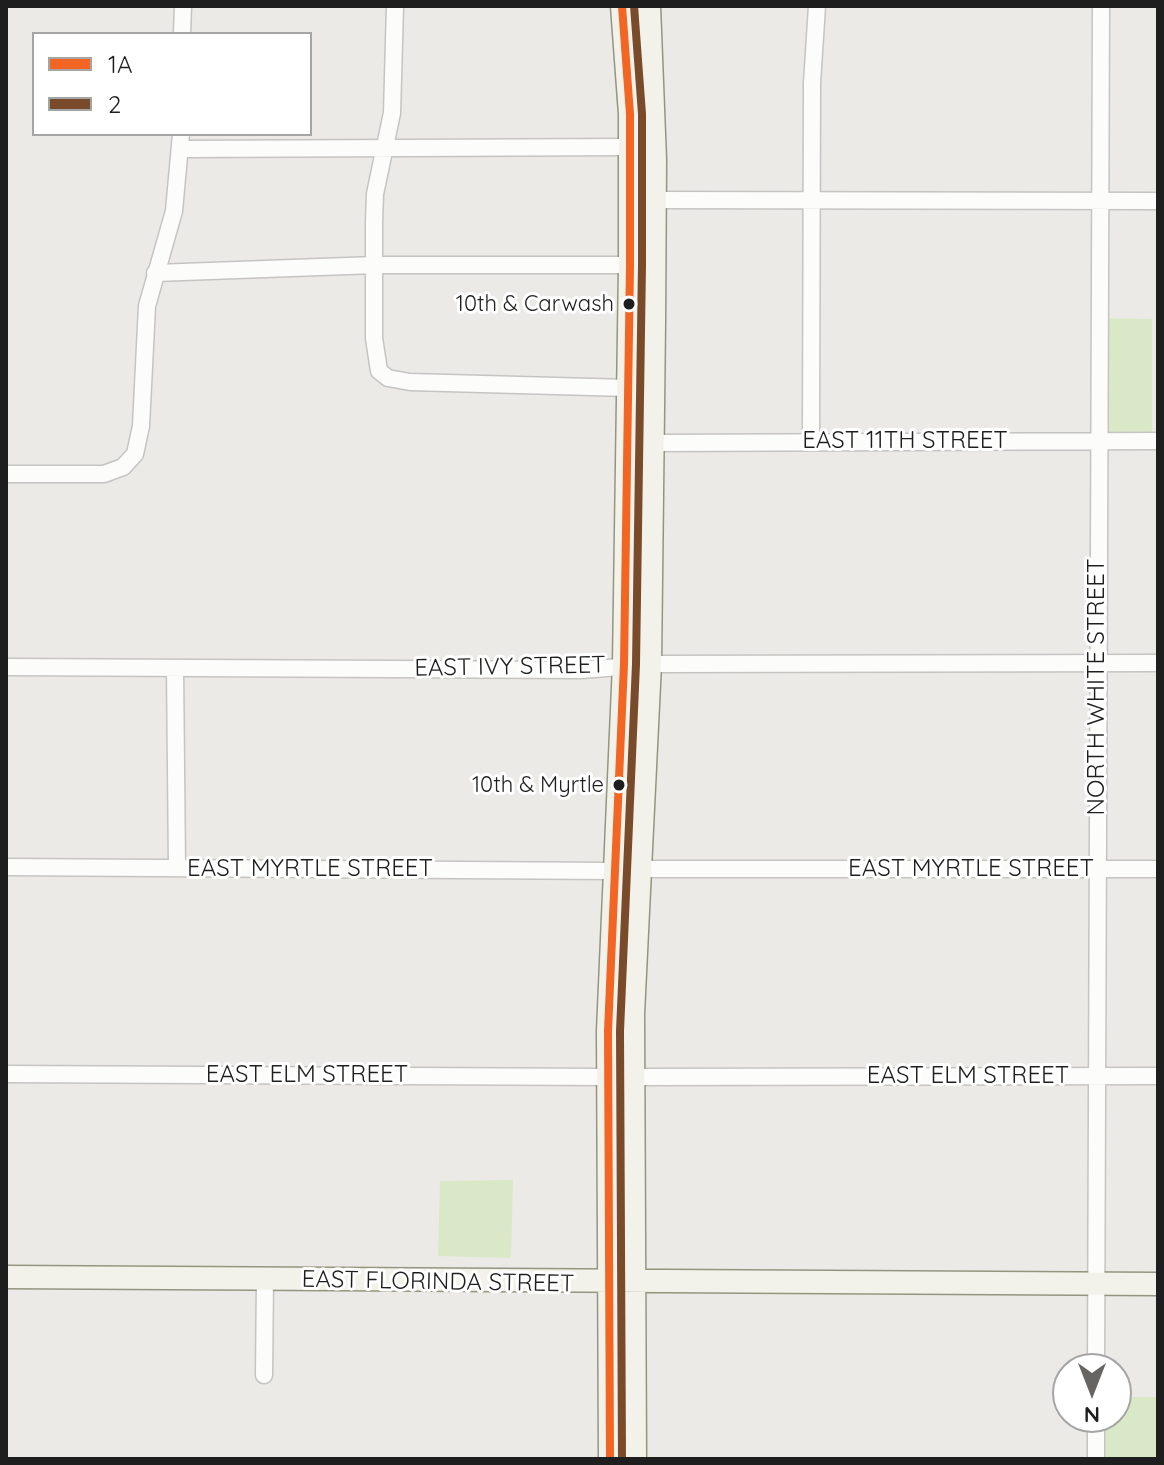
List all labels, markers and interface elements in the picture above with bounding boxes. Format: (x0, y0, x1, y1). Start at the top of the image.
legend (32, 32, 312, 136)
text: 1A (108, 49, 132, 79)
text: 2 (108, 89, 121, 119)
place label: 10th & Carwash (456, 291, 614, 317)
marker: 10th & Carwash (621, 296, 637, 312)
street label: EAST 11TH STREET (802, 427, 1008, 455)
street label: NORTH WHITE STREET (1083, 559, 1111, 815)
street label: EAST IVY STREET (414, 651, 606, 683)
place label: 10th & Myrtle (472, 772, 604, 798)
marker: 10th & Myrtle (611, 777, 627, 793)
street label: EAST MYRTLE STREET (187, 855, 433, 883)
street label: EAST MYRTLE STREET (848, 855, 1094, 883)
street label: EAST ELM STREET (206, 1061, 408, 1089)
street label: EAST ELM STREET (867, 1062, 1069, 1090)
street label: EAST FLORINDA STREET (301, 1265, 575, 1299)
north arrow (1052, 1353, 1132, 1433)
text: N (1084, 1401, 1100, 1429)

